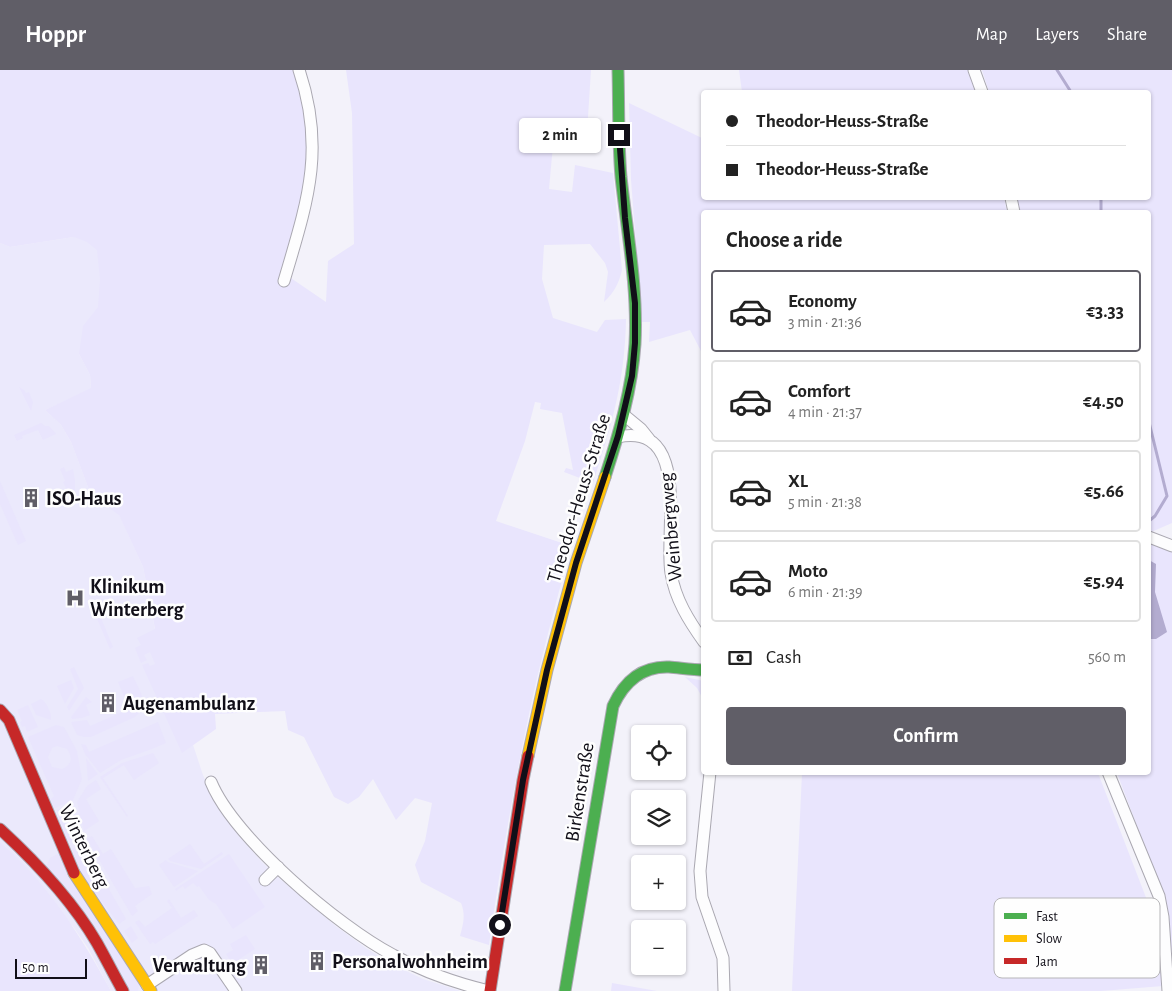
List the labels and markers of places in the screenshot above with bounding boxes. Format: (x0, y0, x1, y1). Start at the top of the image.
building icon: ISO-Haus (20, 487, 42, 509)
place label: ISO-Haus (46, 489, 122, 509)
place label: Klinikum Winterberg (90, 577, 184, 620)
hospital icon: Klinikum Winterberg (64, 587, 86, 609)
building icon: Augenambulanz (97, 692, 119, 714)
place label: Augenambulanz (123, 694, 255, 714)
building icon: Personalwohnheim (306, 950, 328, 972)
place label: Personalwohnheim (332, 952, 488, 972)
building icon: Verwaltung (250, 954, 272, 976)
place label: Verwaltung (152, 956, 247, 976)

